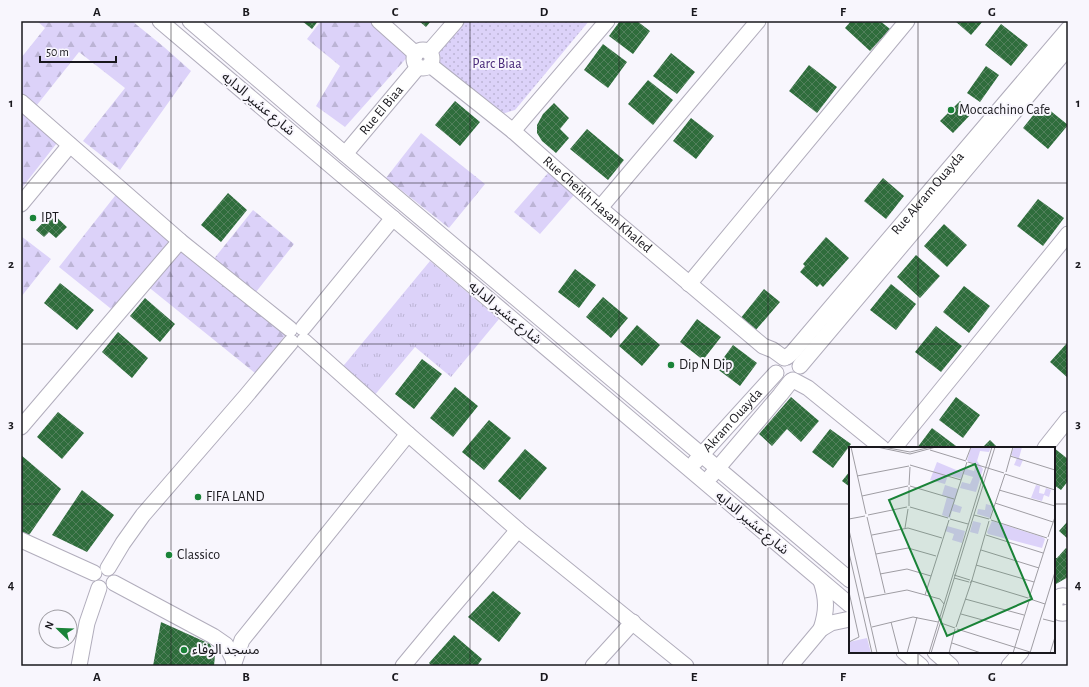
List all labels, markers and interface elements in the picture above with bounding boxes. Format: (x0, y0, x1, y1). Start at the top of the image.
text: A (93, 6, 101, 19)
text: B (242, 6, 250, 19)
text: C (392, 6, 399, 19)
text: D (540, 6, 549, 19)
text: E (691, 6, 698, 19)
text: F (840, 6, 847, 19)
text: G (988, 6, 996, 19)
scale bar (40, 38, 116, 64)
text: 50 m (46, 46, 69, 58)
park label: Parc Biaa (472, 57, 522, 71)
street label: شارع عشير الدايه (217, 70, 297, 141)
street label: Rue El Biaa (357, 83, 407, 138)
text: 1 (9, 97, 13, 110)
text: 1 (1076, 97, 1080, 110)
place label: Moccachino Cafe (959, 103, 1050, 117)
marker: Moccachino Cafe (946, 105, 956, 115)
street label: Rue Akram Ouayda (889, 149, 967, 238)
street label: Rue Cheikh Hasan Khaled (540, 154, 654, 256)
place label: IPT (41, 211, 59, 225)
marker: IPT (28, 213, 38, 223)
text: 2 (8, 258, 14, 271)
text: 2 (1075, 258, 1081, 271)
street label: شارع عشير الدايه (464, 279, 544, 350)
place label: Dip N Dip (679, 358, 732, 372)
marker: Dip N Dip (666, 360, 676, 370)
street label: Akram Ouayda (700, 386, 765, 455)
text: 3 (8, 418, 14, 431)
text: 3 (1075, 418, 1081, 431)
inset map (849, 447, 1055, 653)
street label: شارع عشير الدايه (711, 489, 791, 560)
place label: FIFA LAND (206, 490, 264, 504)
marker: FIFA LAND (193, 492, 203, 502)
place label: Classico (177, 548, 220, 562)
marker: Classico (164, 550, 174, 560)
text: 4 (8, 579, 15, 592)
text: 4 (1075, 579, 1082, 592)
north arrow (38, 609, 78, 649)
text: N (43, 620, 56, 631)
place label: مسجد الوفاء (192, 643, 260, 658)
marker: مسجد الوفاء (179, 645, 189, 655)
text: A (93, 671, 101, 684)
text: B (242, 671, 250, 684)
text: C (392, 671, 399, 684)
text: D (540, 671, 549, 684)
text: E (691, 671, 698, 684)
text: F (840, 671, 847, 684)
text: G (988, 671, 996, 684)

